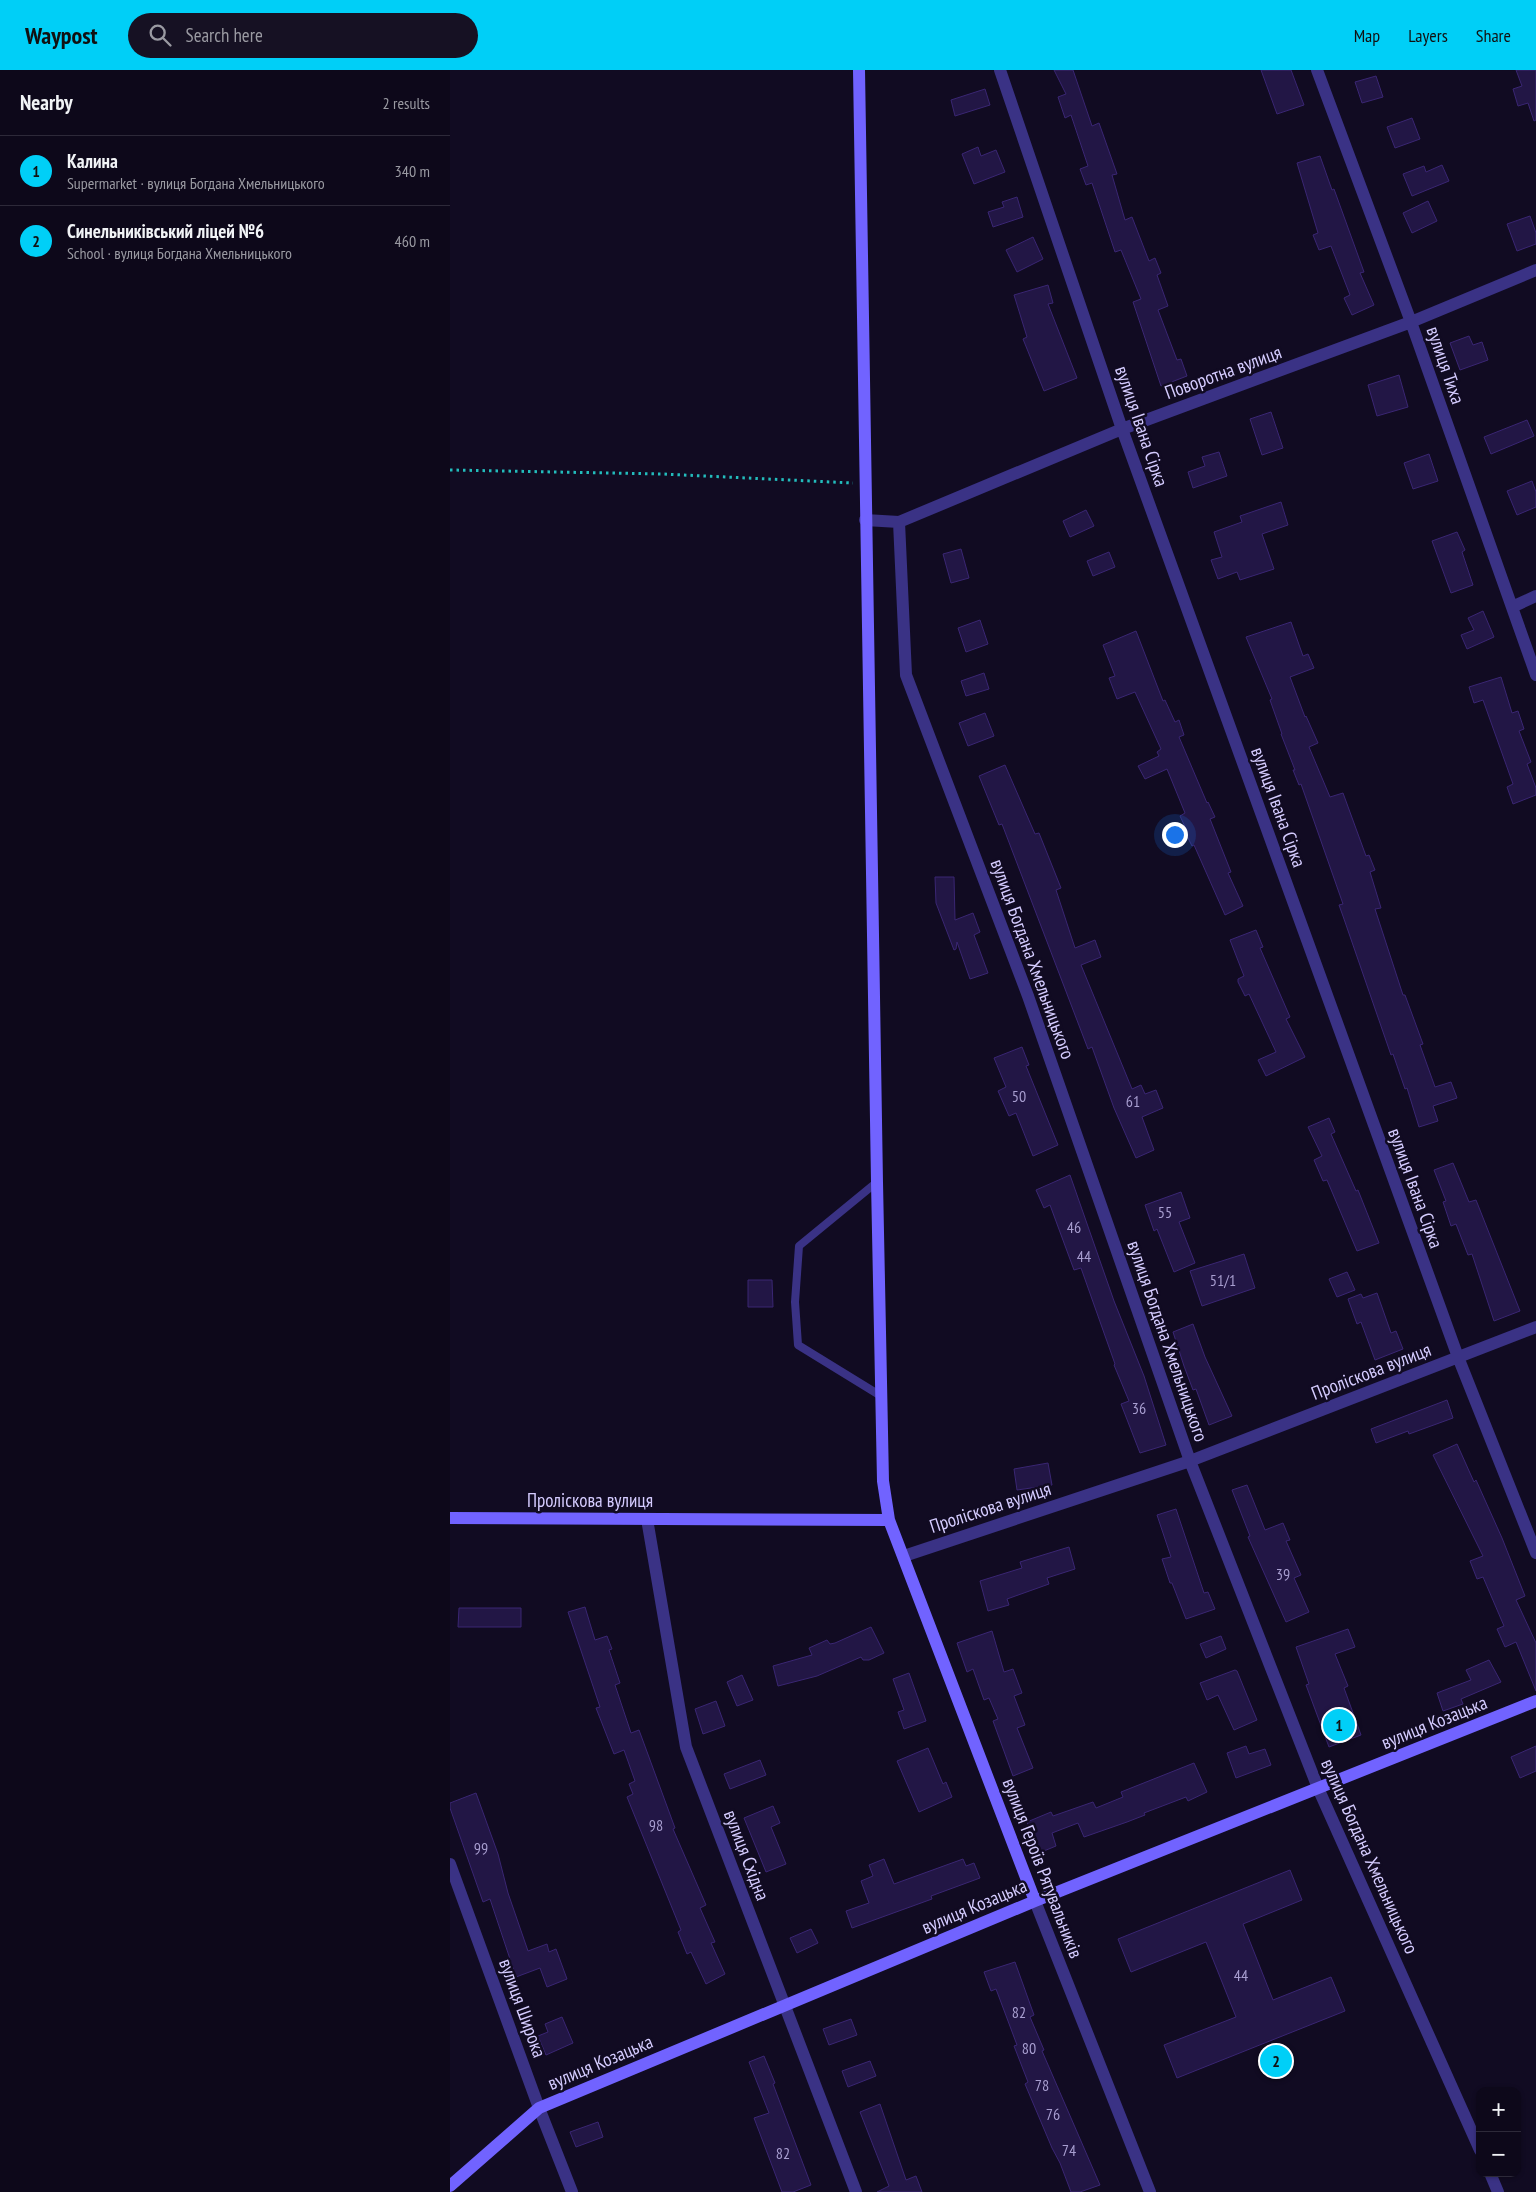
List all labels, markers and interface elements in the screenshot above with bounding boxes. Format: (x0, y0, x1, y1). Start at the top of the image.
search box (128, 13, 478, 58)
text: Waypost (25, 20, 98, 51)
icon: search (146, 21, 174, 49)
text: Search here (186, 23, 263, 47)
text: Map (1354, 24, 1380, 47)
text: Layers (1408, 24, 1448, 47)
text: Share (1476, 24, 1511, 47)
text: Nearby (20, 89, 73, 116)
text: 2 results (383, 93, 430, 113)
text: Калина (67, 149, 118, 173)
text: 1 (32, 161, 40, 181)
text: 340 m (395, 161, 430, 181)
text: Supermarket · вулиця Богдана Хмельницького (67, 173, 325, 193)
text: Синельниківський ліцей №6 (67, 219, 264, 243)
text: 2 (32, 231, 40, 251)
text: 460 m (395, 231, 430, 251)
text: School · вулиця Богдана Хмельницького (67, 243, 292, 263)
street label: вулиця Тиха (1422, 323, 1470, 407)
street label: Поворотна вулиця (1161, 340, 1285, 404)
street label: вулиця Івана Сірка (1110, 363, 1174, 489)
street label: вулиця Івана Сірка (1246, 744, 1312, 870)
your location (1162, 822, 1188, 848)
street label: вулиця Богдана Хмельницького (986, 856, 1080, 1062)
house number: 50 (1012, 1086, 1026, 1106)
house number: 61 (1126, 1091, 1140, 1111)
street label: вулиця Івана Сірка (1383, 1125, 1449, 1251)
house number: 55 (1158, 1202, 1172, 1222)
house number: 46 (1067, 1217, 1081, 1237)
street label: вулиця Богдана Хмельницького (1122, 1237, 1214, 1445)
house number: 44 (1077, 1246, 1091, 1266)
house number: 51/1 (1210, 1270, 1236, 1290)
street label: Проліскова вулиця (1308, 1337, 1434, 1405)
house number: 36 (1132, 1398, 1146, 1418)
street label: Проліскова вулиця (926, 1476, 1054, 1538)
street label: Проліскова вулиця (527, 1488, 653, 1512)
house number: 39 (1276, 1564, 1290, 1584)
street label: вулиця Козацька (1378, 1690, 1490, 1754)
pin: 1 (1323, 1706, 1355, 1744)
street label: вулиця Богдана Хмельницького (1316, 1755, 1424, 1957)
street label: вулиця Героїв Рятувальників (998, 1775, 1088, 1961)
street label: вулиця Східна (719, 1806, 775, 1904)
house number: 98 (649, 1815, 663, 1835)
house number: 99 (474, 1838, 488, 1858)
street label: вулиця Козацька (918, 1873, 1030, 1939)
street label: вулиця Широка (494, 1955, 552, 2061)
house number: 44 (1234, 1965, 1248, 1985)
house number: 82 (1012, 2002, 1026, 2022)
street label: вулиця Козацька (544, 2029, 656, 2095)
house number: 80 (1022, 2038, 1036, 2058)
pin: 2 (1260, 2042, 1292, 2080)
house number: 78 (1035, 2075, 1049, 2095)
map controls (1476, 2087, 1521, 2177)
button: + (1476, 2087, 1521, 2132)
house number: 76 (1046, 2104, 1060, 2124)
button: − (1476, 2132, 1521, 2177)
house number: 74 (1062, 2140, 1076, 2160)
house number: 82 (776, 2143, 790, 2163)

